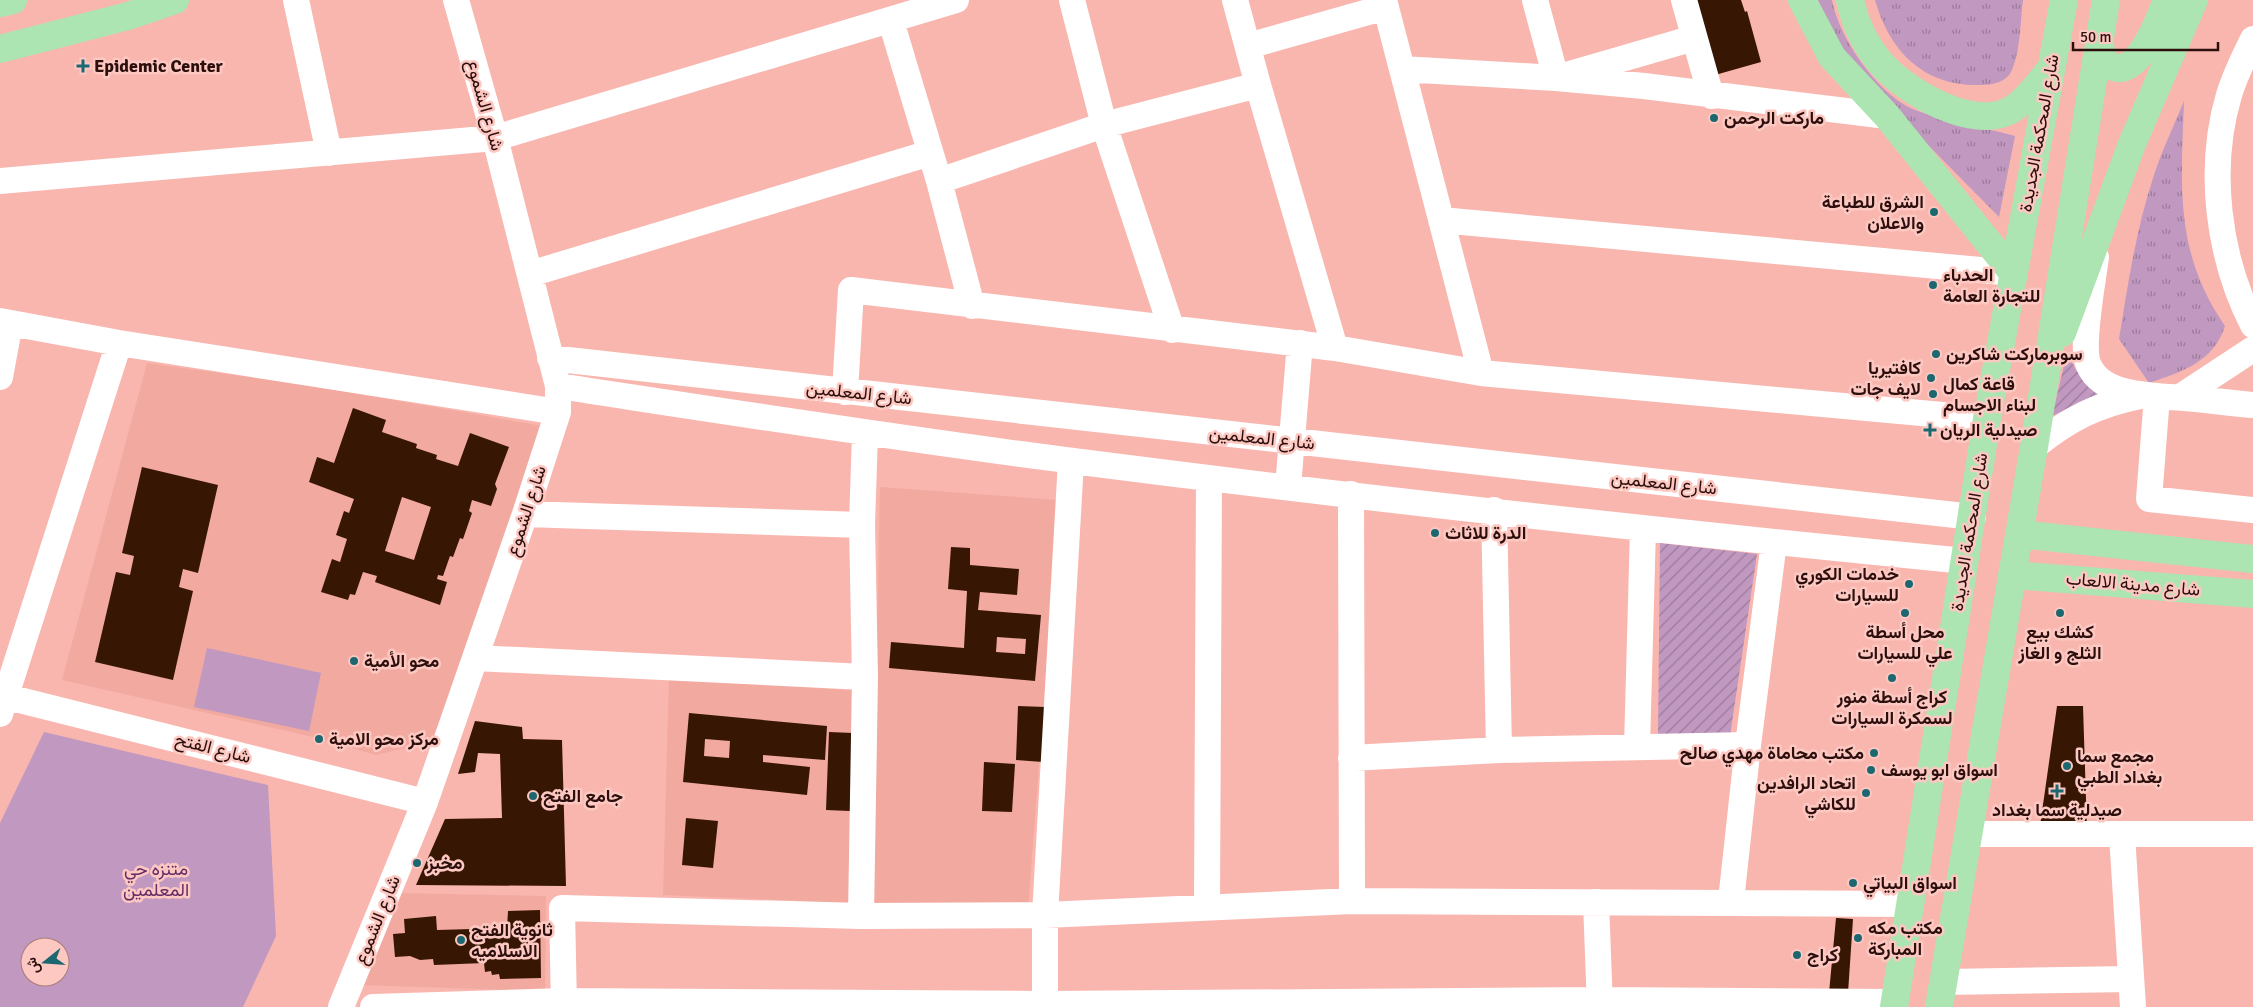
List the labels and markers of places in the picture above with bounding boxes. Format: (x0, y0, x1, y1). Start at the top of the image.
place label: Epidemic Center (94, 55, 224, 77)
marker: Epidemic Center (76, 59, 90, 73)
place label: ماركت الرحمن (1724, 107, 1824, 129)
marker: ماركت الرحمن (1708, 112, 1720, 124)
place label: الشرق للطباعة والاعلان (1822, 191, 1924, 234)
marker: الشرق للطباعة والاعلان (1928, 206, 1940, 218)
place label: الحدباء للتجارة العامة (1943, 264, 2040, 307)
marker: الحدباء للتجارة العامة (1927, 279, 1939, 291)
place label: سوبرماركت شاكرين (1946, 343, 2083, 365)
marker: سوبرماركت شاكرين (1930, 348, 1942, 360)
place label: كافتيريا لايف جات (1850, 357, 1921, 400)
marker: كافتيريا لايف جات (1925, 372, 1937, 384)
place label: قاعة كمال لبناء الاجسام (1943, 373, 2036, 417)
marker: قاعة كمال لبناء الاجسام (1927, 388, 1939, 400)
place label: صيدلية الريان (1940, 419, 2038, 441)
marker: صيدلية الريان (1924, 424, 1936, 436)
place label: الدرة للاثاث (1445, 522, 1526, 544)
marker: الدرة للاثاث (1429, 527, 1441, 539)
place label: خدمات الكوري للسيارات (1795, 563, 1899, 606)
marker: خدمات الكوري للسيارات (1903, 578, 1915, 590)
marker: محل أسطة علي للسيارات (1899, 607, 1911, 619)
marker: كشك بيع الثلج و الغاز (2054, 607, 2066, 619)
place label: محل أسطة علي للسيارات (1858, 621, 1952, 668)
place label: كشك بيع الثلج و الغاز (2017, 621, 2102, 665)
place label: محو الأمية (364, 650, 440, 672)
marker: محو الأمية (348, 655, 360, 667)
marker: كراج أسطة منور لسمكرة السيارات (1886, 672, 1898, 684)
place label: كراج أسطة منور لسمكرة السيارات (1831, 686, 1953, 729)
place label: مركز محو الامية (329, 728, 439, 750)
marker: مركز محو الامية (313, 733, 325, 745)
place label: مكتب محاماة مهدي صالح (1680, 742, 1864, 768)
place label: مجمع سما بغداد الطبي (2077, 745, 2162, 792)
marker: مكتب محاماة مهدي صالح (1868, 747, 1880, 759)
place label: اسواق ابو يوسف (1881, 759, 1998, 781)
marker: مجمع سما بغداد الطبي (2061, 760, 2073, 772)
marker: اسواق ابو يوسف (1865, 764, 1877, 776)
place label: اتحاد الرافدين للكاشي (1757, 772, 1856, 819)
place label: جامع الفتح (543, 785, 623, 808)
marker: صيدلية سما بغداد (2051, 785, 2063, 797)
marker: اتحاد الرافدين للكاشي (1860, 787, 1872, 799)
marker: جامع الفتح (527, 790, 539, 802)
place label: صيدلية سما بغداد (1992, 799, 2122, 821)
place label: مخبز (426, 852, 463, 874)
marker: مخبز (411, 857, 423, 869)
place label: اسواق البياتي (1863, 872, 1957, 898)
marker: اسواق البياتي (1847, 877, 1859, 889)
place label: مكتب مكه المباركة (1868, 917, 1943, 960)
place label: ثانوية الفتح الاسلاميه (471, 919, 553, 962)
marker: مكتب مكه المباركة (1852, 932, 1864, 944)
marker: ثانوية الفتح الاسلاميه (455, 934, 467, 946)
place label: كراج (1807, 944, 1838, 967)
marker: كراج (1791, 949, 1803, 961)

